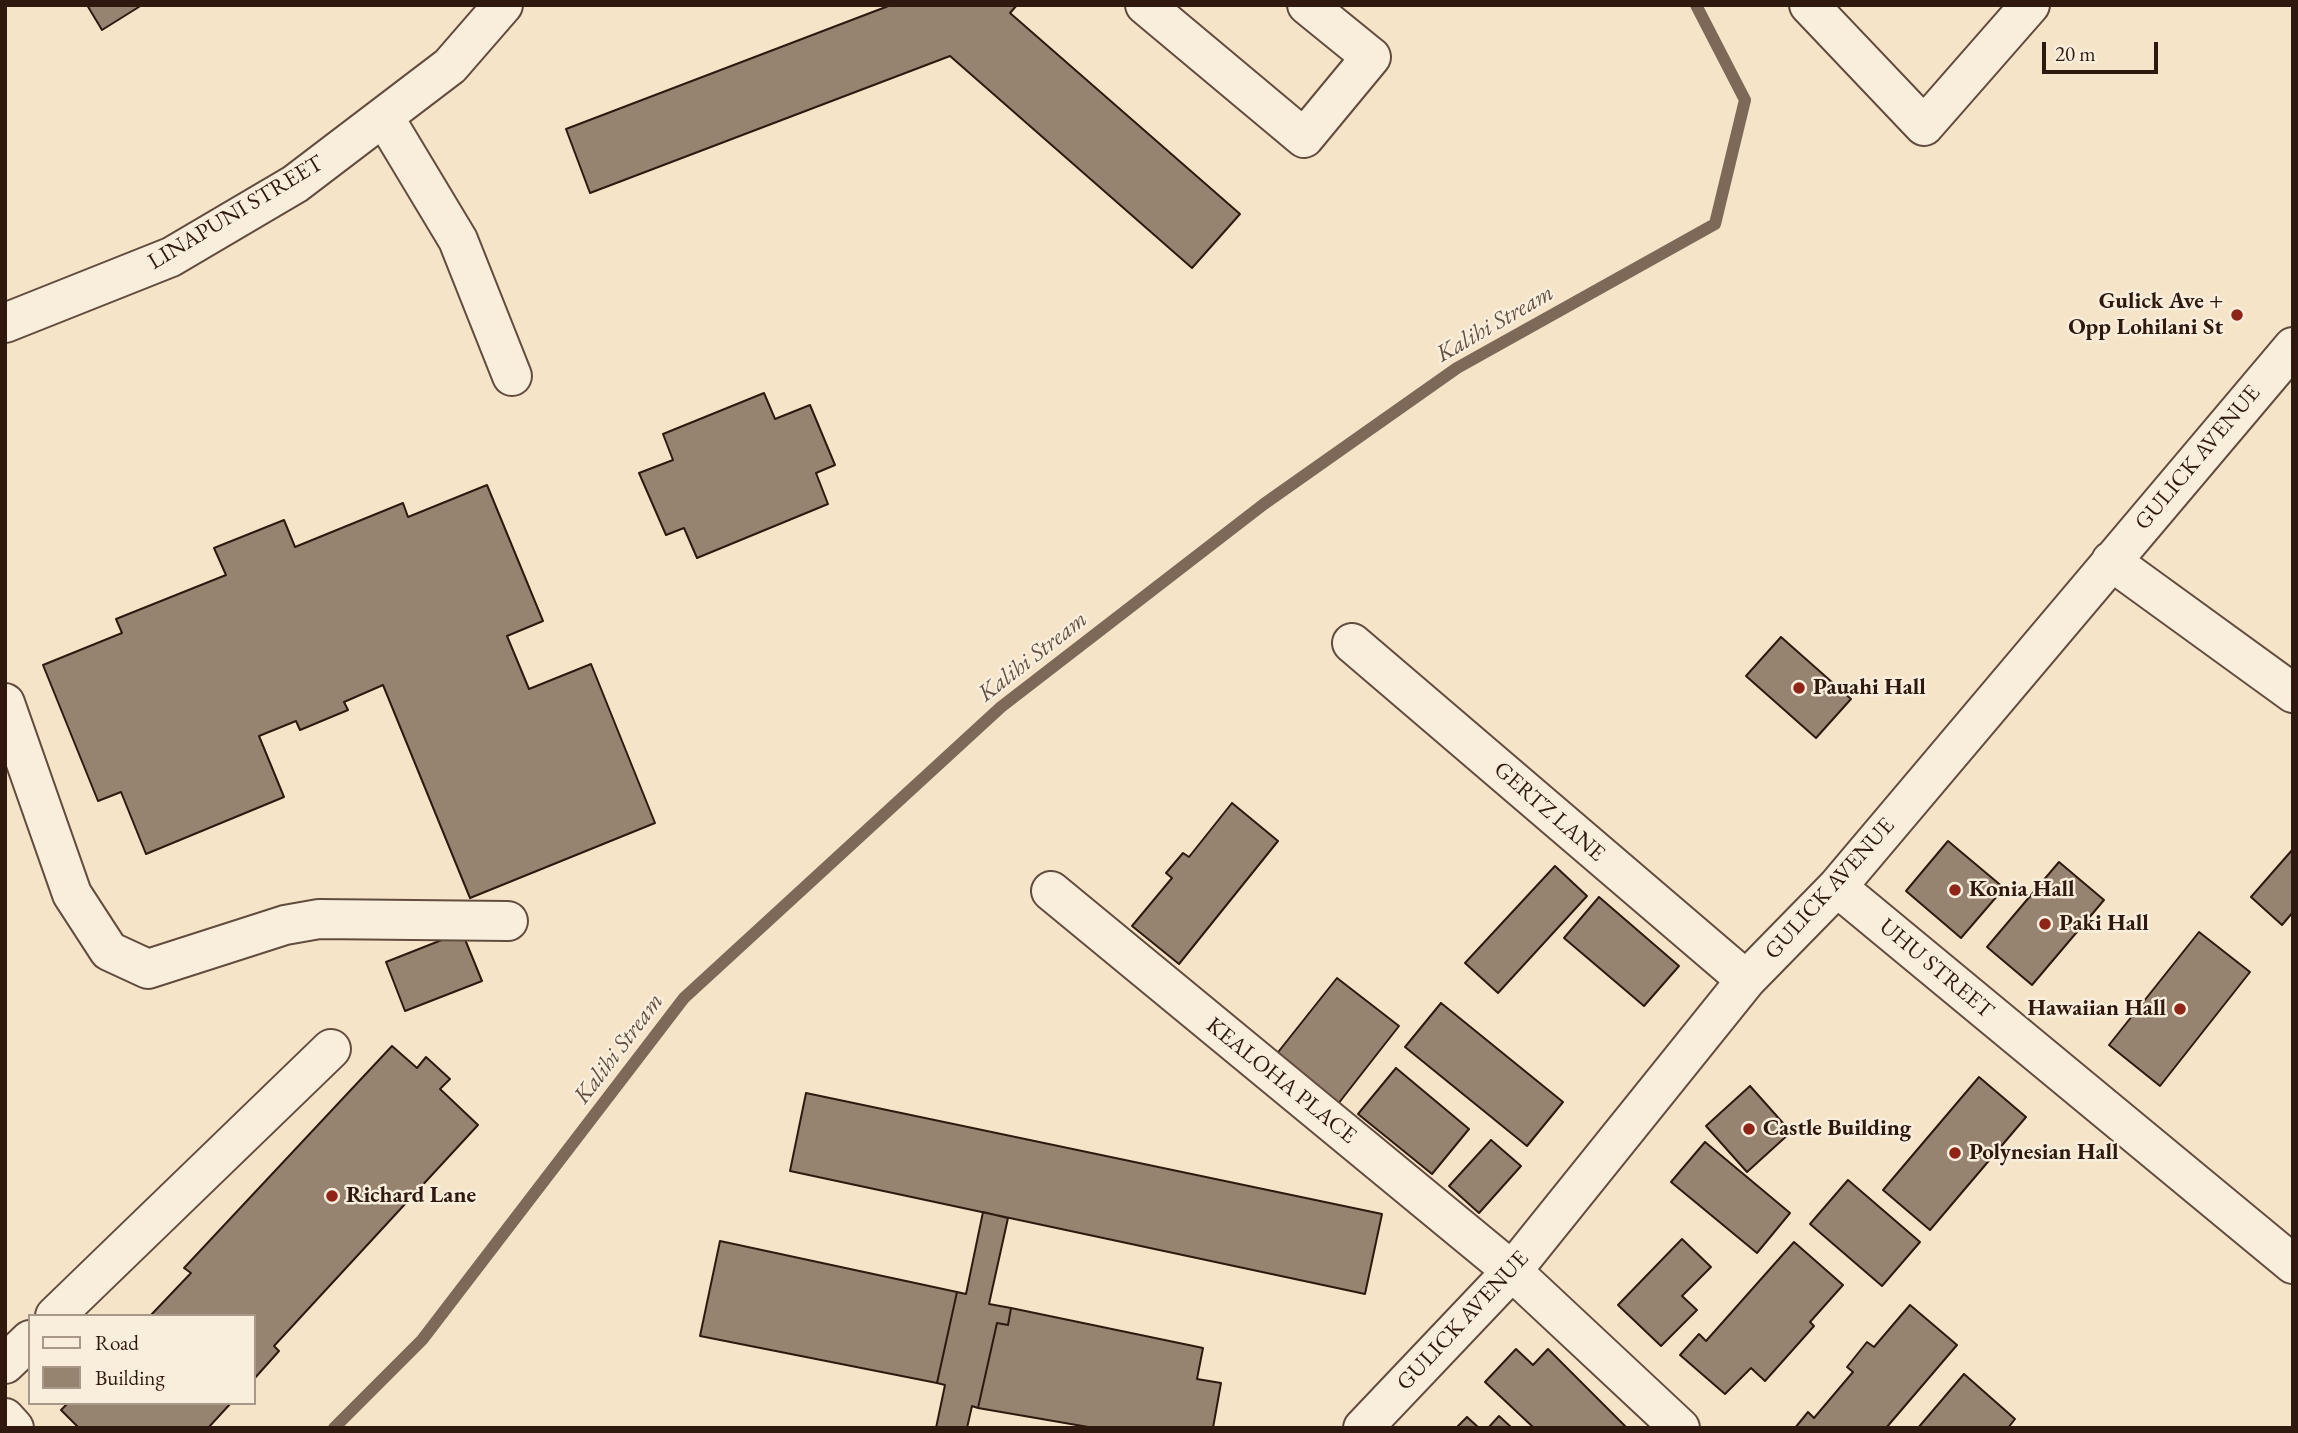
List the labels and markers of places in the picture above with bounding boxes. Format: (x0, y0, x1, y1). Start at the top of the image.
place label: Gulick Ave + Opp Lohilani St (2068, 288, 2223, 342)
marker: Gulick Ave + Opp Lohilani St (2229, 307, 2245, 323)
place label: Pauahi Hall (1813, 674, 1926, 702)
marker: Pauahi Hall (1791, 680, 1807, 696)
place label: Konia Hall (1969, 876, 2075, 904)
marker: Konia Hall (1947, 882, 1963, 898)
place label: Paki Hall (2059, 910, 2149, 938)
marker: Paki Hall (2037, 916, 2053, 932)
place label: Hawaiian Hall (2028, 995, 2166, 1023)
marker: Hawaiian Hall (2172, 1001, 2188, 1017)
place label: Castle Building (1763, 1115, 1911, 1143)
marker: Castle Building (1741, 1121, 1757, 1137)
place label: Polynesian Hall (1969, 1139, 2119, 1167)
marker: Polynesian Hall (1947, 1145, 1963, 1161)
place label: Richard Lane (346, 1182, 476, 1210)
marker: Richard Lane (324, 1188, 340, 1204)

